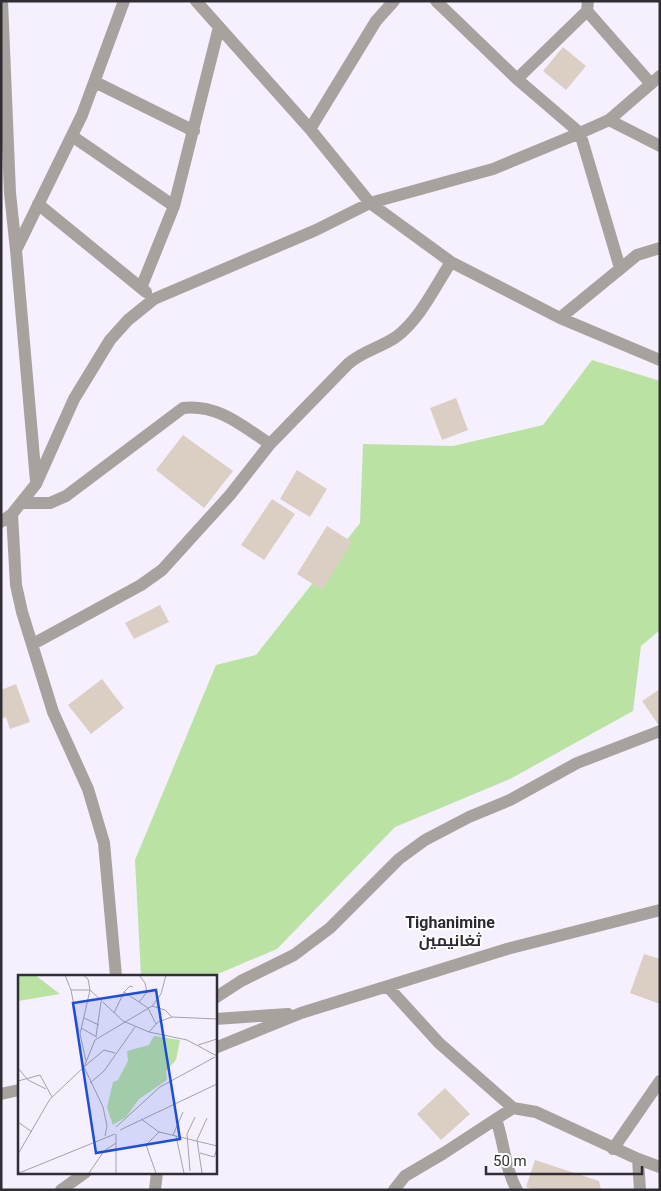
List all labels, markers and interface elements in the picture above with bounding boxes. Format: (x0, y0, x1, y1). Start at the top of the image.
district label: Tighanimine ثغانيمين (405, 913, 495, 950)
inset map (18, 975, 216, 1174)
scale bar (486, 1144, 642, 1176)
text: 50 m (493, 1152, 527, 1170)

